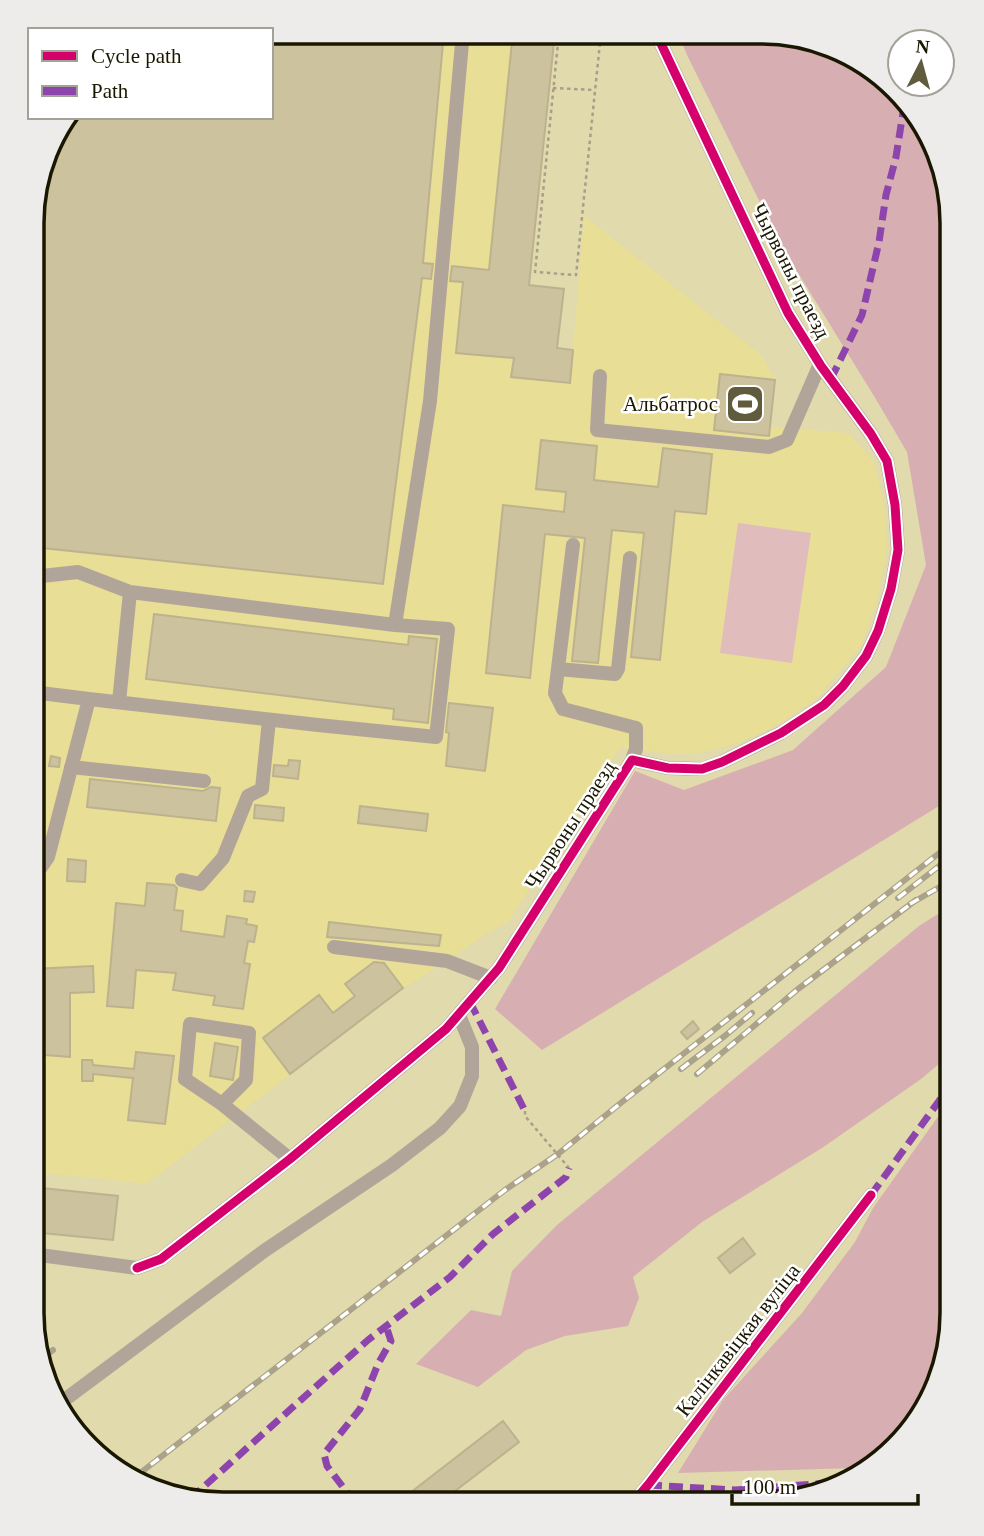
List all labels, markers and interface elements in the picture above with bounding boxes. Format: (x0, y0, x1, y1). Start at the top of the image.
legend (28, 28, 273, 119)
north arrow (886, 28, 956, 98)
text: N (915, 35, 931, 58)
text: Cycle path (91, 44, 182, 68)
text: Path (91, 79, 129, 103)
street label: Чырвоны праезд (747, 199, 836, 343)
sports icon: Альбатрос (724, 383, 766, 425)
place label: Альбатрос (623, 392, 718, 416)
street label: Чырвоны праезд (520, 756, 621, 894)
street label: Калінкавіцкая вуліца (671, 1259, 805, 1421)
scale bar (732, 1462, 918, 1506)
text: 100 m (743, 1475, 796, 1499)

